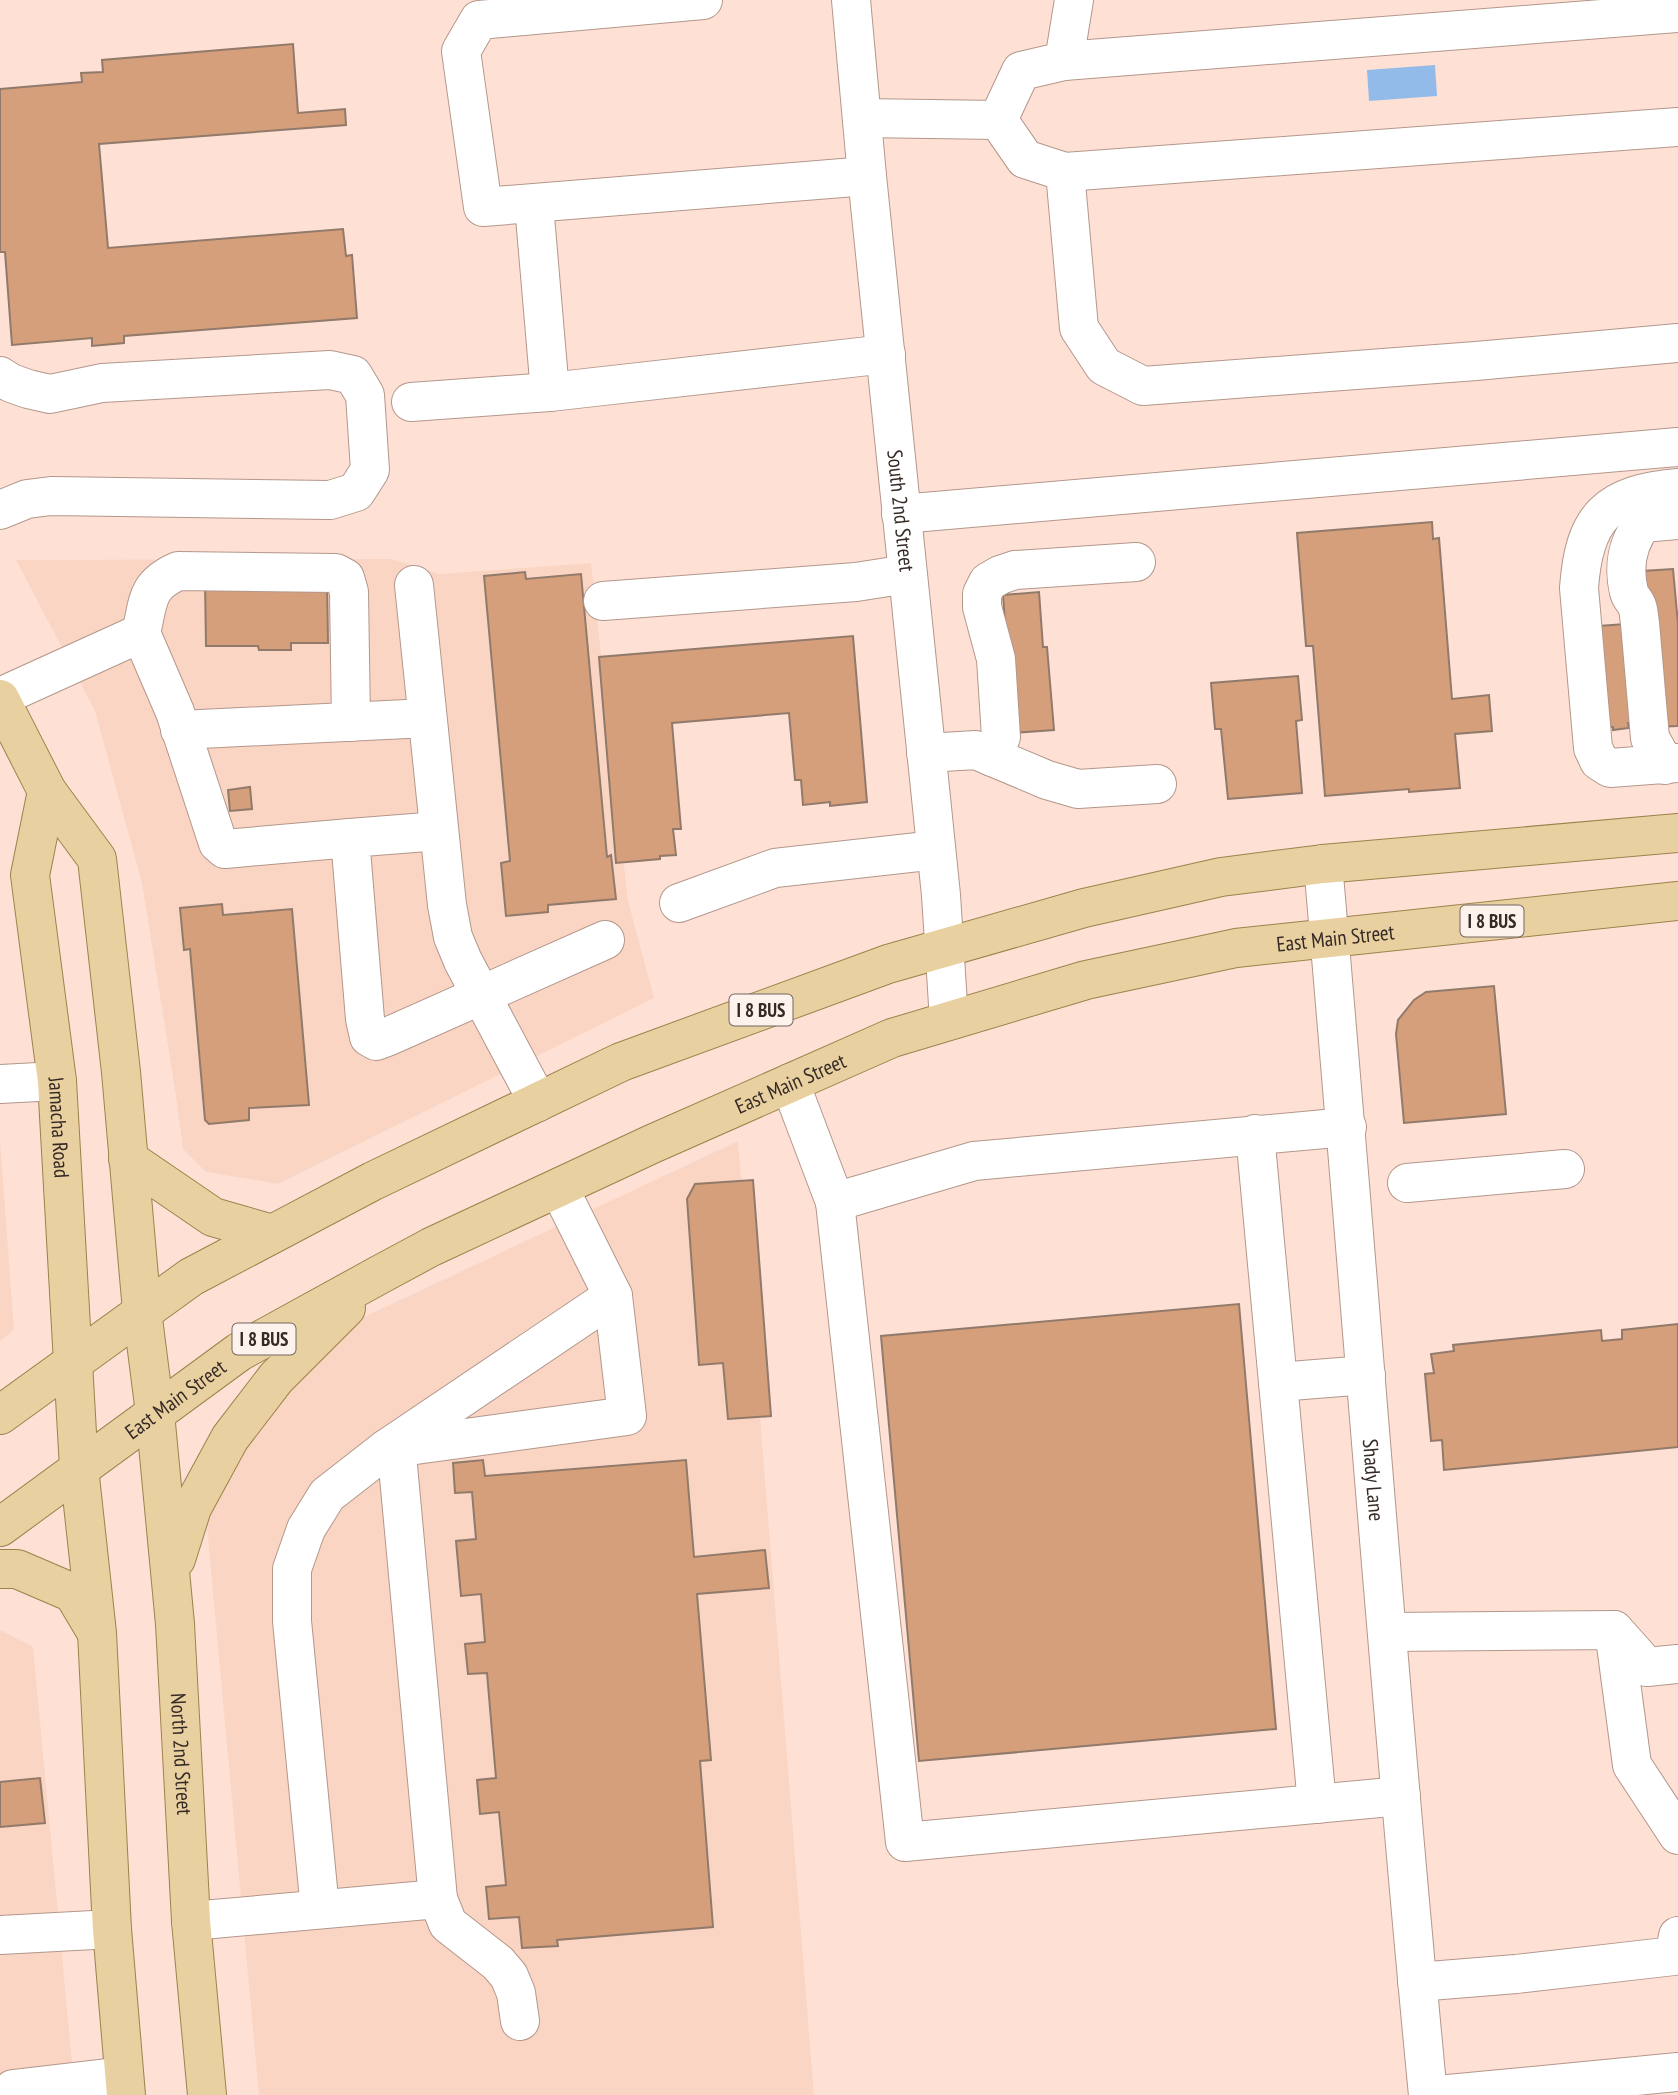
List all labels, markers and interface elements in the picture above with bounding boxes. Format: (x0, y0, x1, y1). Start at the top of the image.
street label: South 2nd Street (882, 448, 921, 573)
road number: I 8 BUS (1460, 906, 1524, 937)
street label: East Main Street (1275, 918, 1396, 957)
road number: I 8 BUS (730, 994, 792, 1026)
street label: East Main Street (731, 1047, 850, 1119)
street label: Jamacha Road (43, 1074, 76, 1179)
road number: I 8 BUS (232, 1324, 296, 1354)
street label: East Main Street (119, 1353, 231, 1445)
street label: Shady Lane (1357, 1438, 1391, 1522)
street label: North 2nd Street (165, 1692, 199, 1816)

